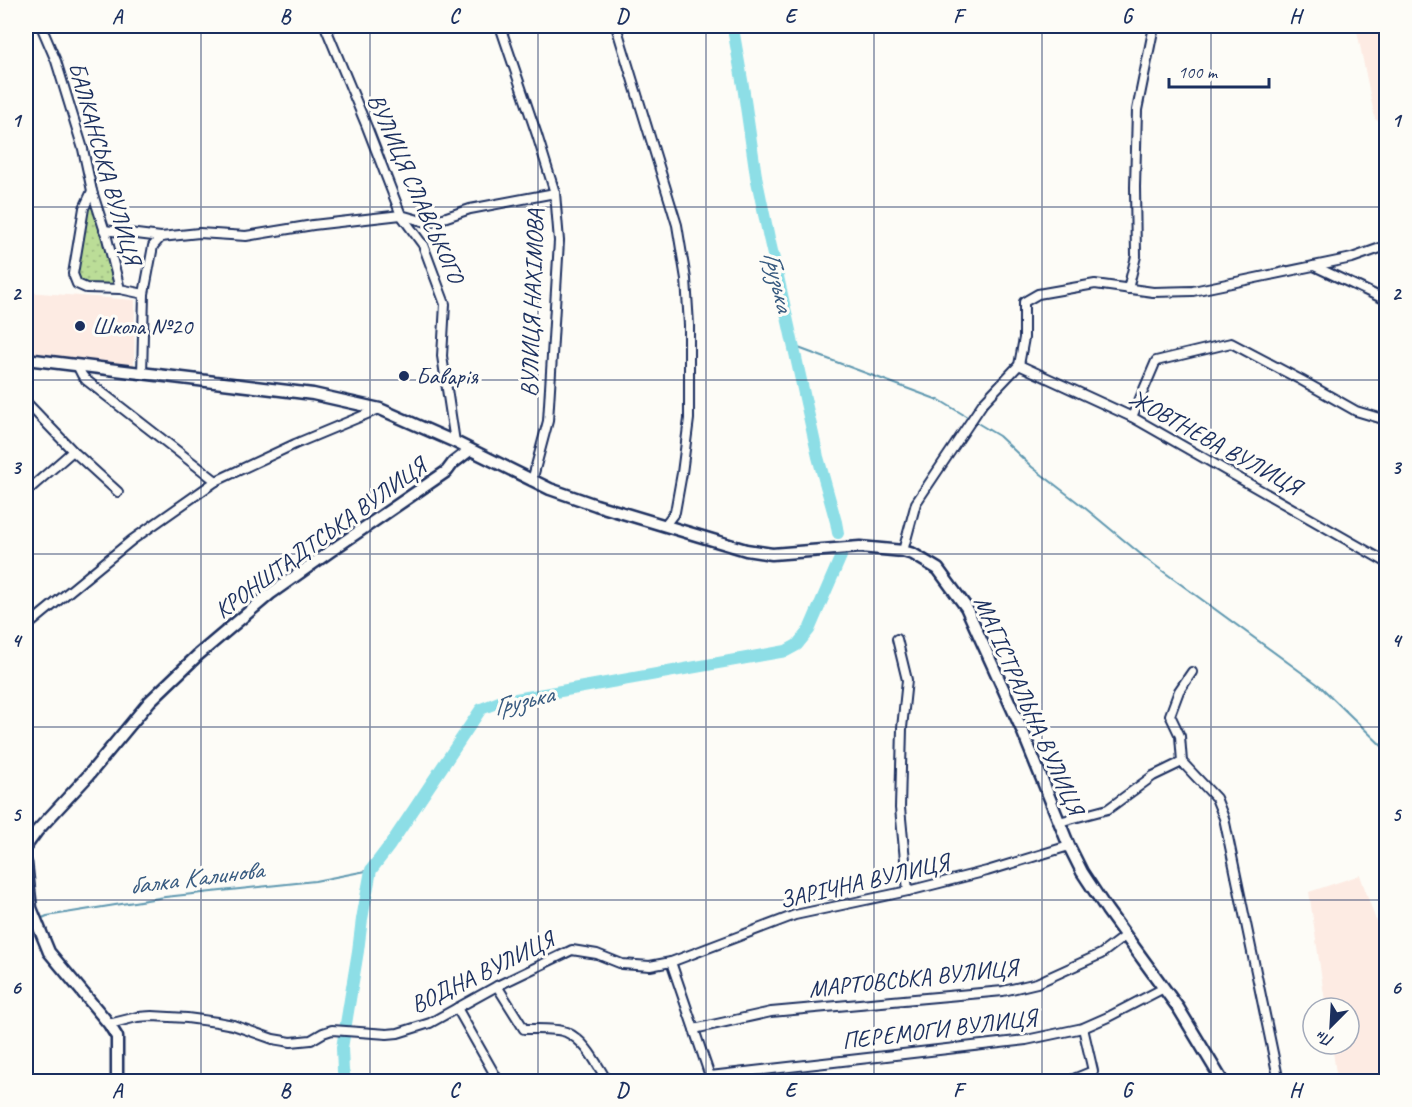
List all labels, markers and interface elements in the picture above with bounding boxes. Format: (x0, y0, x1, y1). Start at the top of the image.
text: A (112, 4, 124, 29)
text: B (280, 4, 292, 29)
text: C (449, 4, 461, 29)
text: D (616, 4, 630, 29)
text: E (785, 4, 799, 29)
text: F (953, 4, 967, 29)
text: G (1122, 4, 1135, 29)
text: H (1289, 4, 1304, 29)
scale bar (1169, 51, 1270, 89)
street label: БАЛКАНСЬКА ВУЛИЦЯ (62, 58, 149, 271)
text: 100 m (1178, 61, 1219, 83)
street label: ВУЛИЦЯ СЛАВСЬКОГО (361, 89, 472, 290)
text: 1 (12, 108, 23, 133)
text: 1 (1392, 108, 1403, 133)
street label: ВУЛИЦЯ НАХІМОВА (514, 208, 550, 397)
water label: Грузька (756, 248, 802, 317)
text: 2 (12, 281, 23, 306)
text: 2 (1392, 281, 1403, 306)
place label: Школа №20 (92, 311, 194, 341)
marker: Школа №20 (73, 319, 87, 333)
place label: Баварія (416, 361, 479, 391)
marker: Баварія (397, 369, 411, 383)
street label: ЖОВТНЕВА ВУЛИЦЯ (1124, 382, 1309, 503)
street label: КРОНШТАДТСЬКА ВУЛИЦЯ (208, 449, 434, 625)
text: 3 (12, 455, 23, 480)
text: 3 (1392, 455, 1403, 480)
street label: МАГІСТРАЛЬНА ВУЛИЦЯ (967, 591, 1092, 822)
text: 4 (12, 628, 24, 653)
text: 4 (1392, 628, 1404, 653)
water label: Грузька (490, 677, 559, 723)
text: 5 (12, 802, 23, 827)
text: 5 (1392, 802, 1403, 827)
street label: ЗАРІЧНА ВУЛИЦЯ (776, 846, 955, 915)
water label: балка Калинова (127, 853, 268, 902)
street label: ВОДНА ВУЛИЦЯ (406, 923, 562, 1019)
street label: МАРТОВСЬКА ВУЛИЦЯ (807, 952, 1022, 1004)
text: 6 (11, 975, 22, 1000)
text: 6 (1391, 975, 1402, 1000)
north arrow (1301, 996, 1361, 1056)
street label: ПЕРЕМОГИ ВУЛИЦЯ (840, 1002, 1042, 1056)
text: Пн (1313, 1026, 1337, 1051)
text: A (112, 1078, 124, 1103)
text: B (280, 1078, 292, 1103)
text: C (449, 1078, 461, 1103)
text: D (616, 1078, 630, 1103)
text: E (785, 1078, 799, 1103)
text: F (953, 1078, 967, 1103)
text: G (1122, 1078, 1135, 1103)
text: H (1289, 1078, 1304, 1103)

